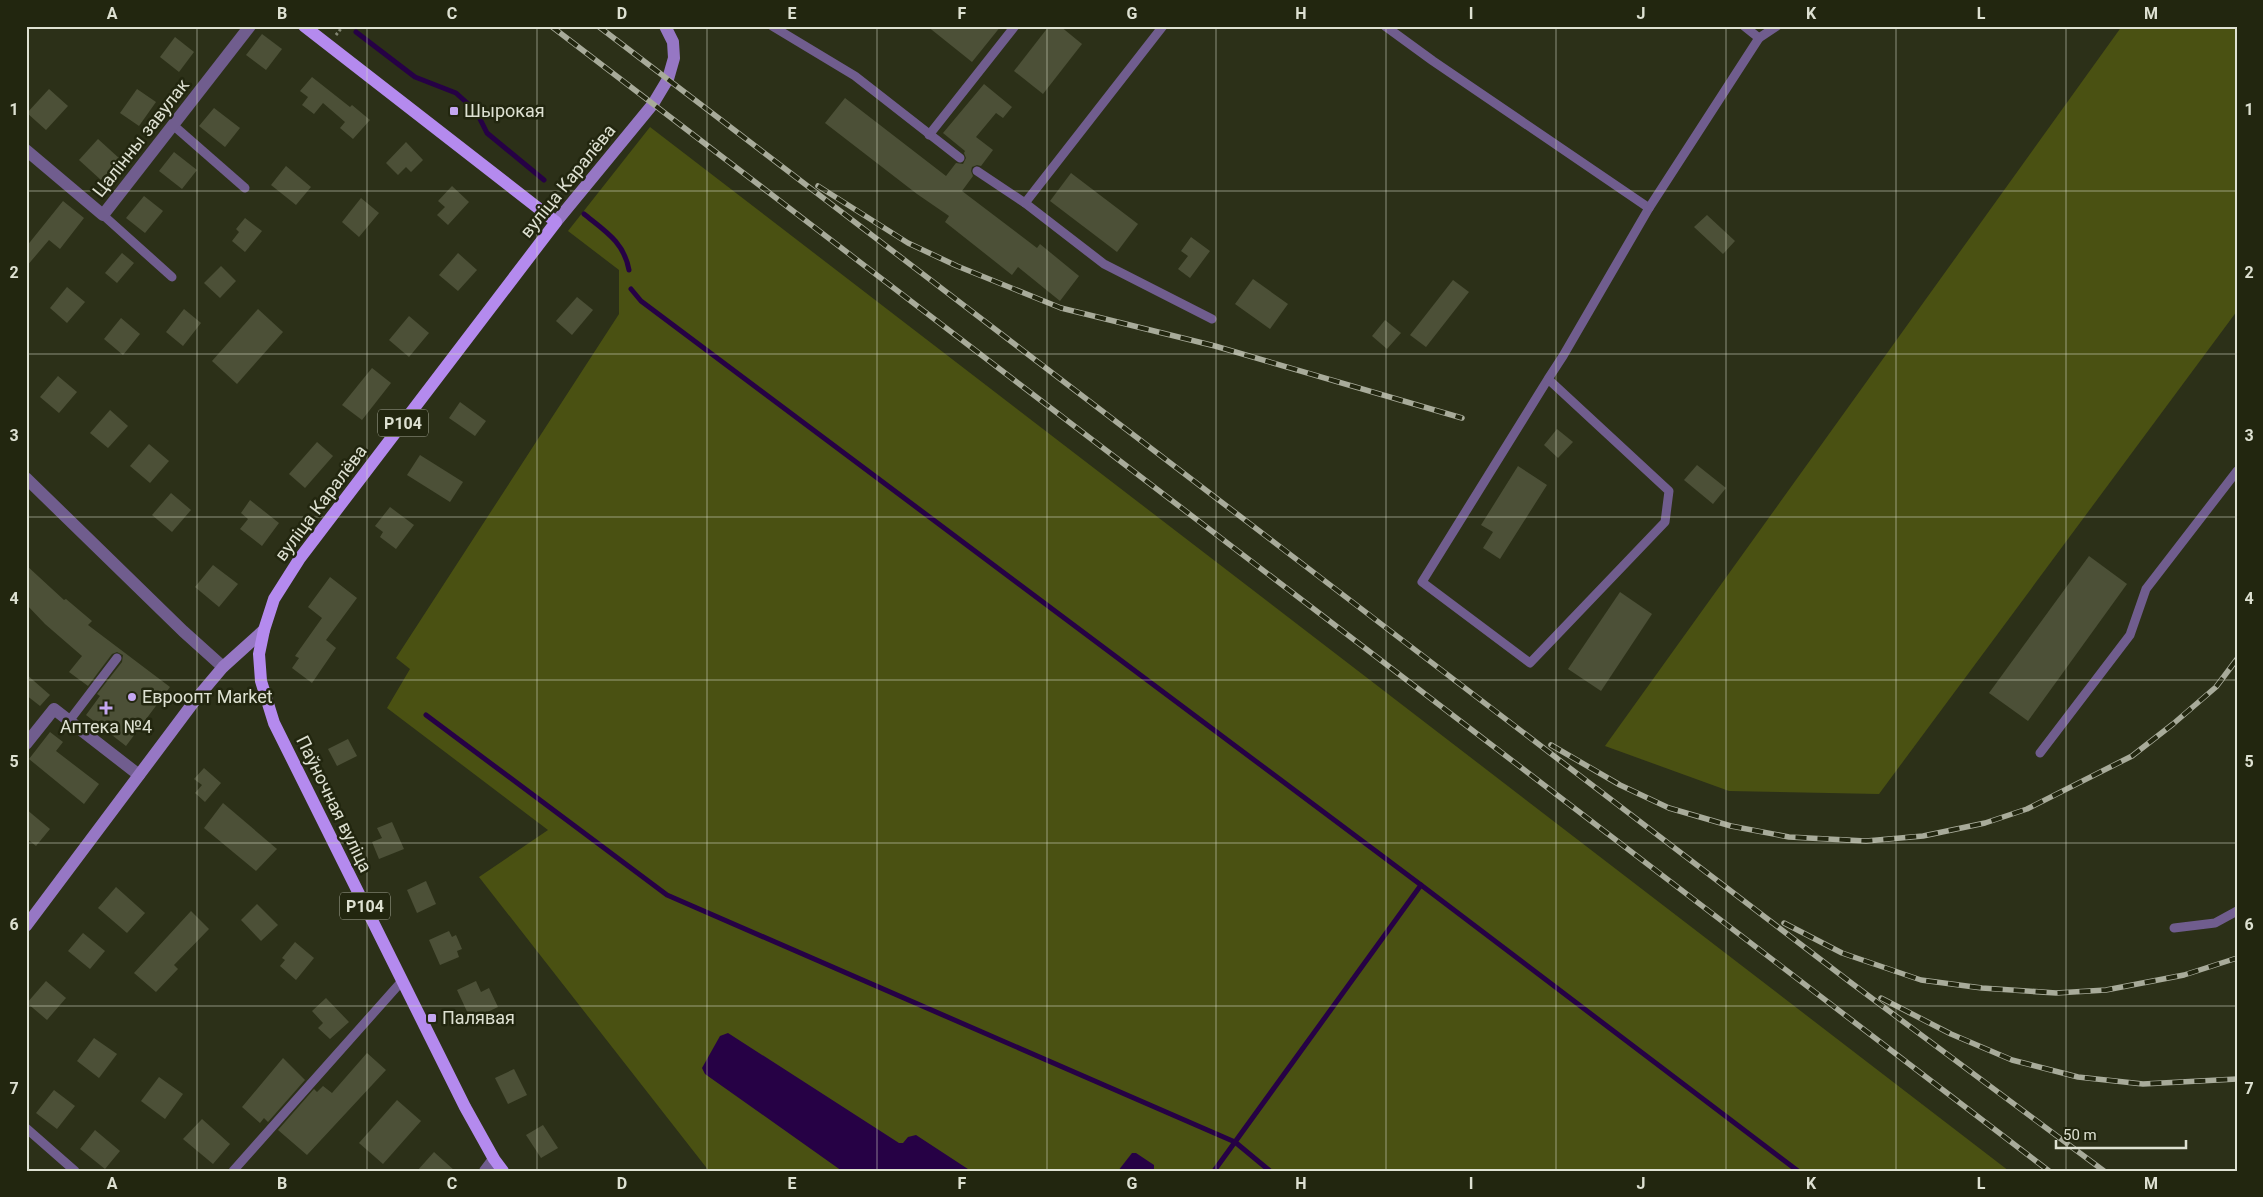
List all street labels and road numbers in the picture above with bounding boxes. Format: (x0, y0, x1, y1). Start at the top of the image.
street label: Цалінны завулак (88, 74, 193, 201)
street label: вуліца Каралёва (516, 120, 620, 241)
road number: Р104 (378, 409, 428, 436)
street label: вуліца Каралёва (270, 441, 371, 565)
street label: Паўночная вуліца (292, 732, 377, 876)
road number: Р104 (340, 892, 390, 919)

